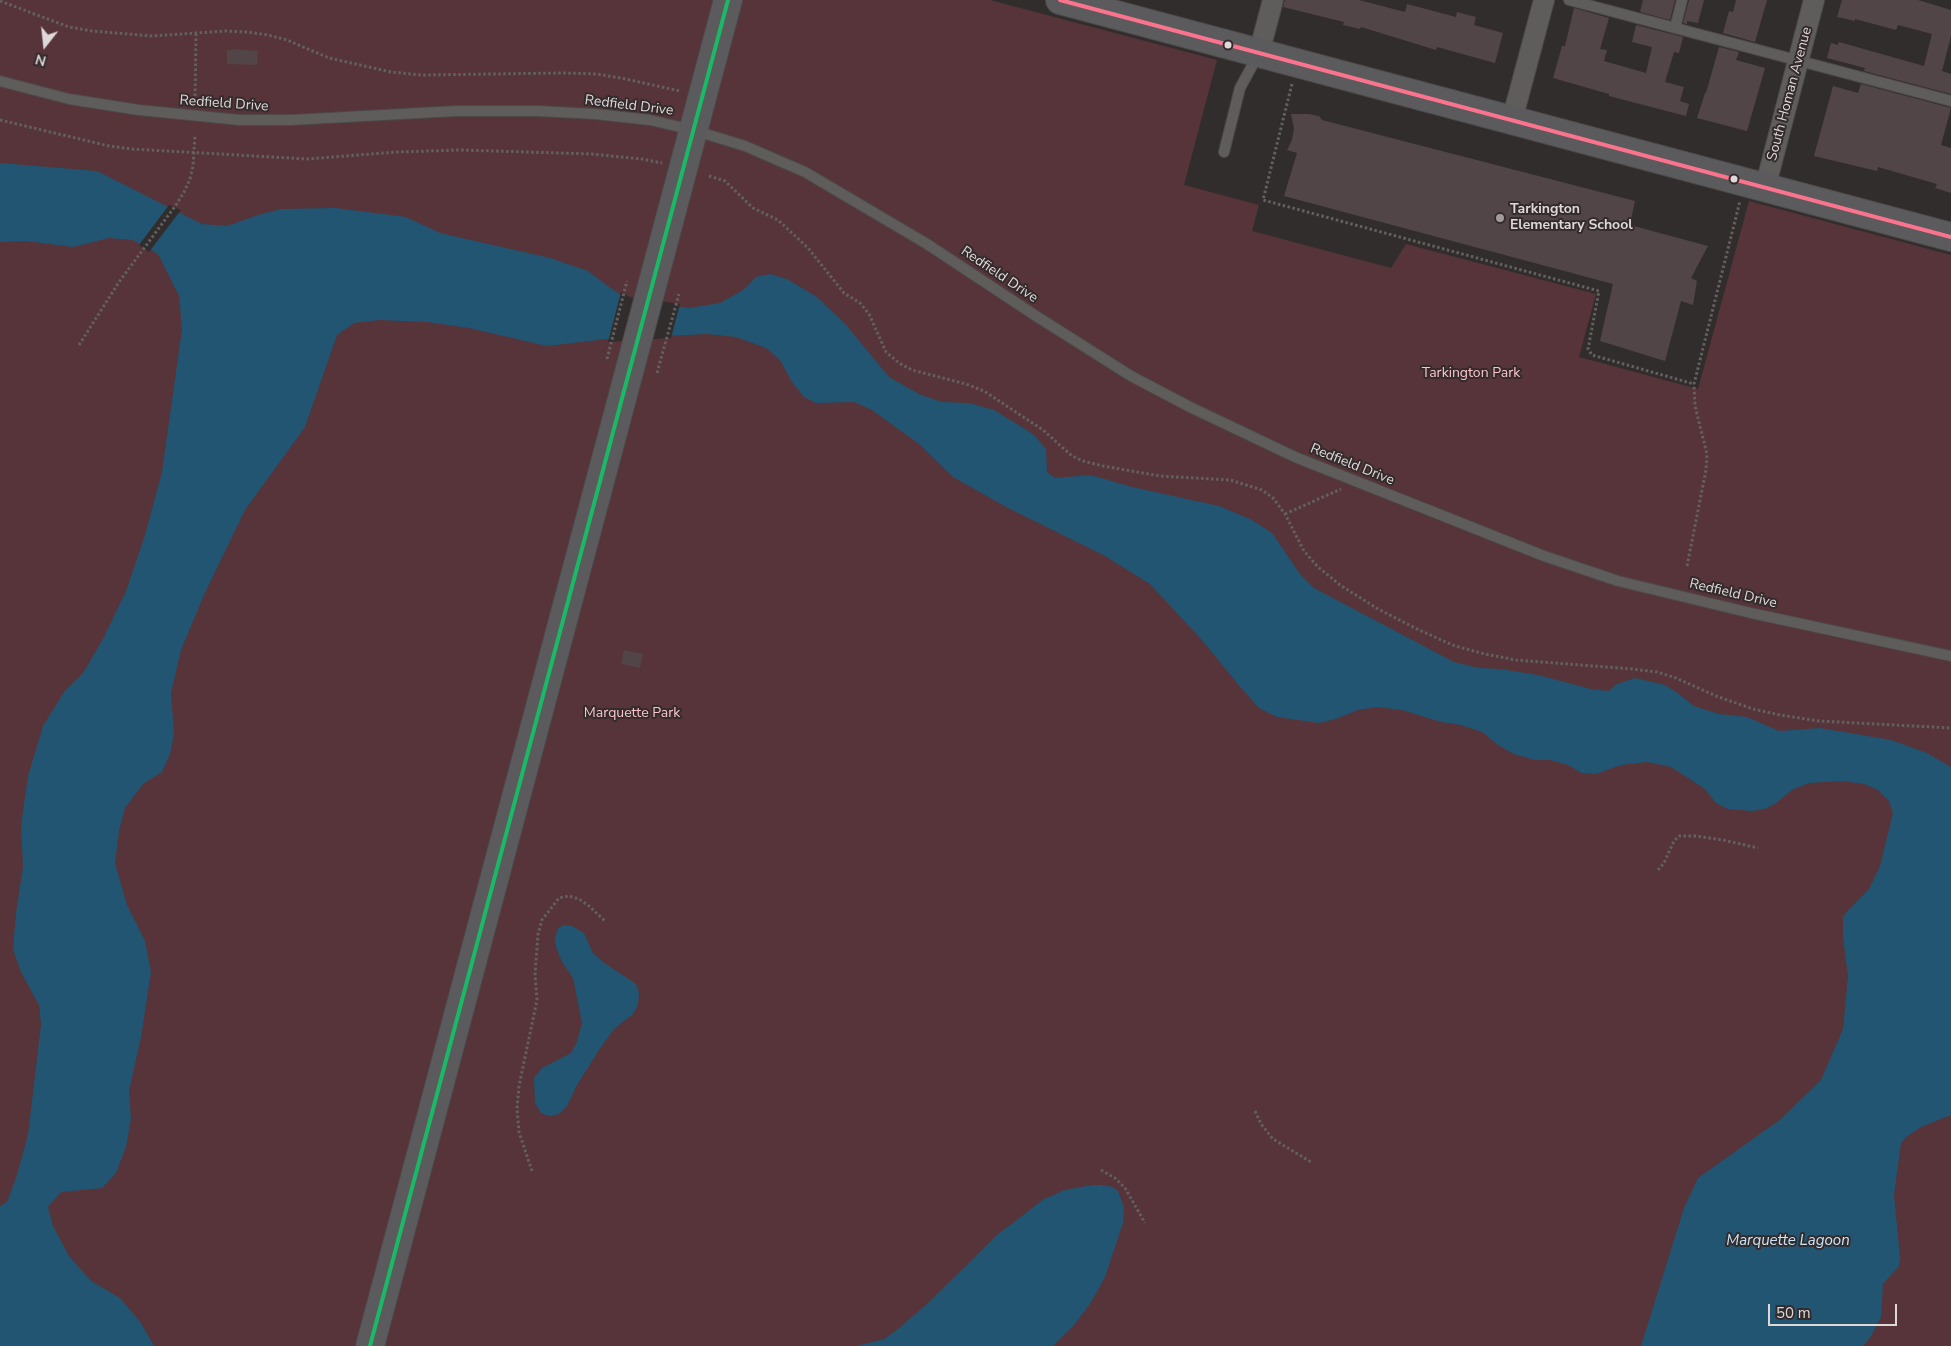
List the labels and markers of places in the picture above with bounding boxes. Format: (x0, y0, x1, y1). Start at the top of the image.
unlabelled marker (1223, 40, 1233, 50)
unlabelled marker (1729, 174, 1739, 184)
place label: Tarkington Elementary School (1510, 202, 1633, 234)
marker: Tarkington Elementary School (1494, 212, 1506, 224)

